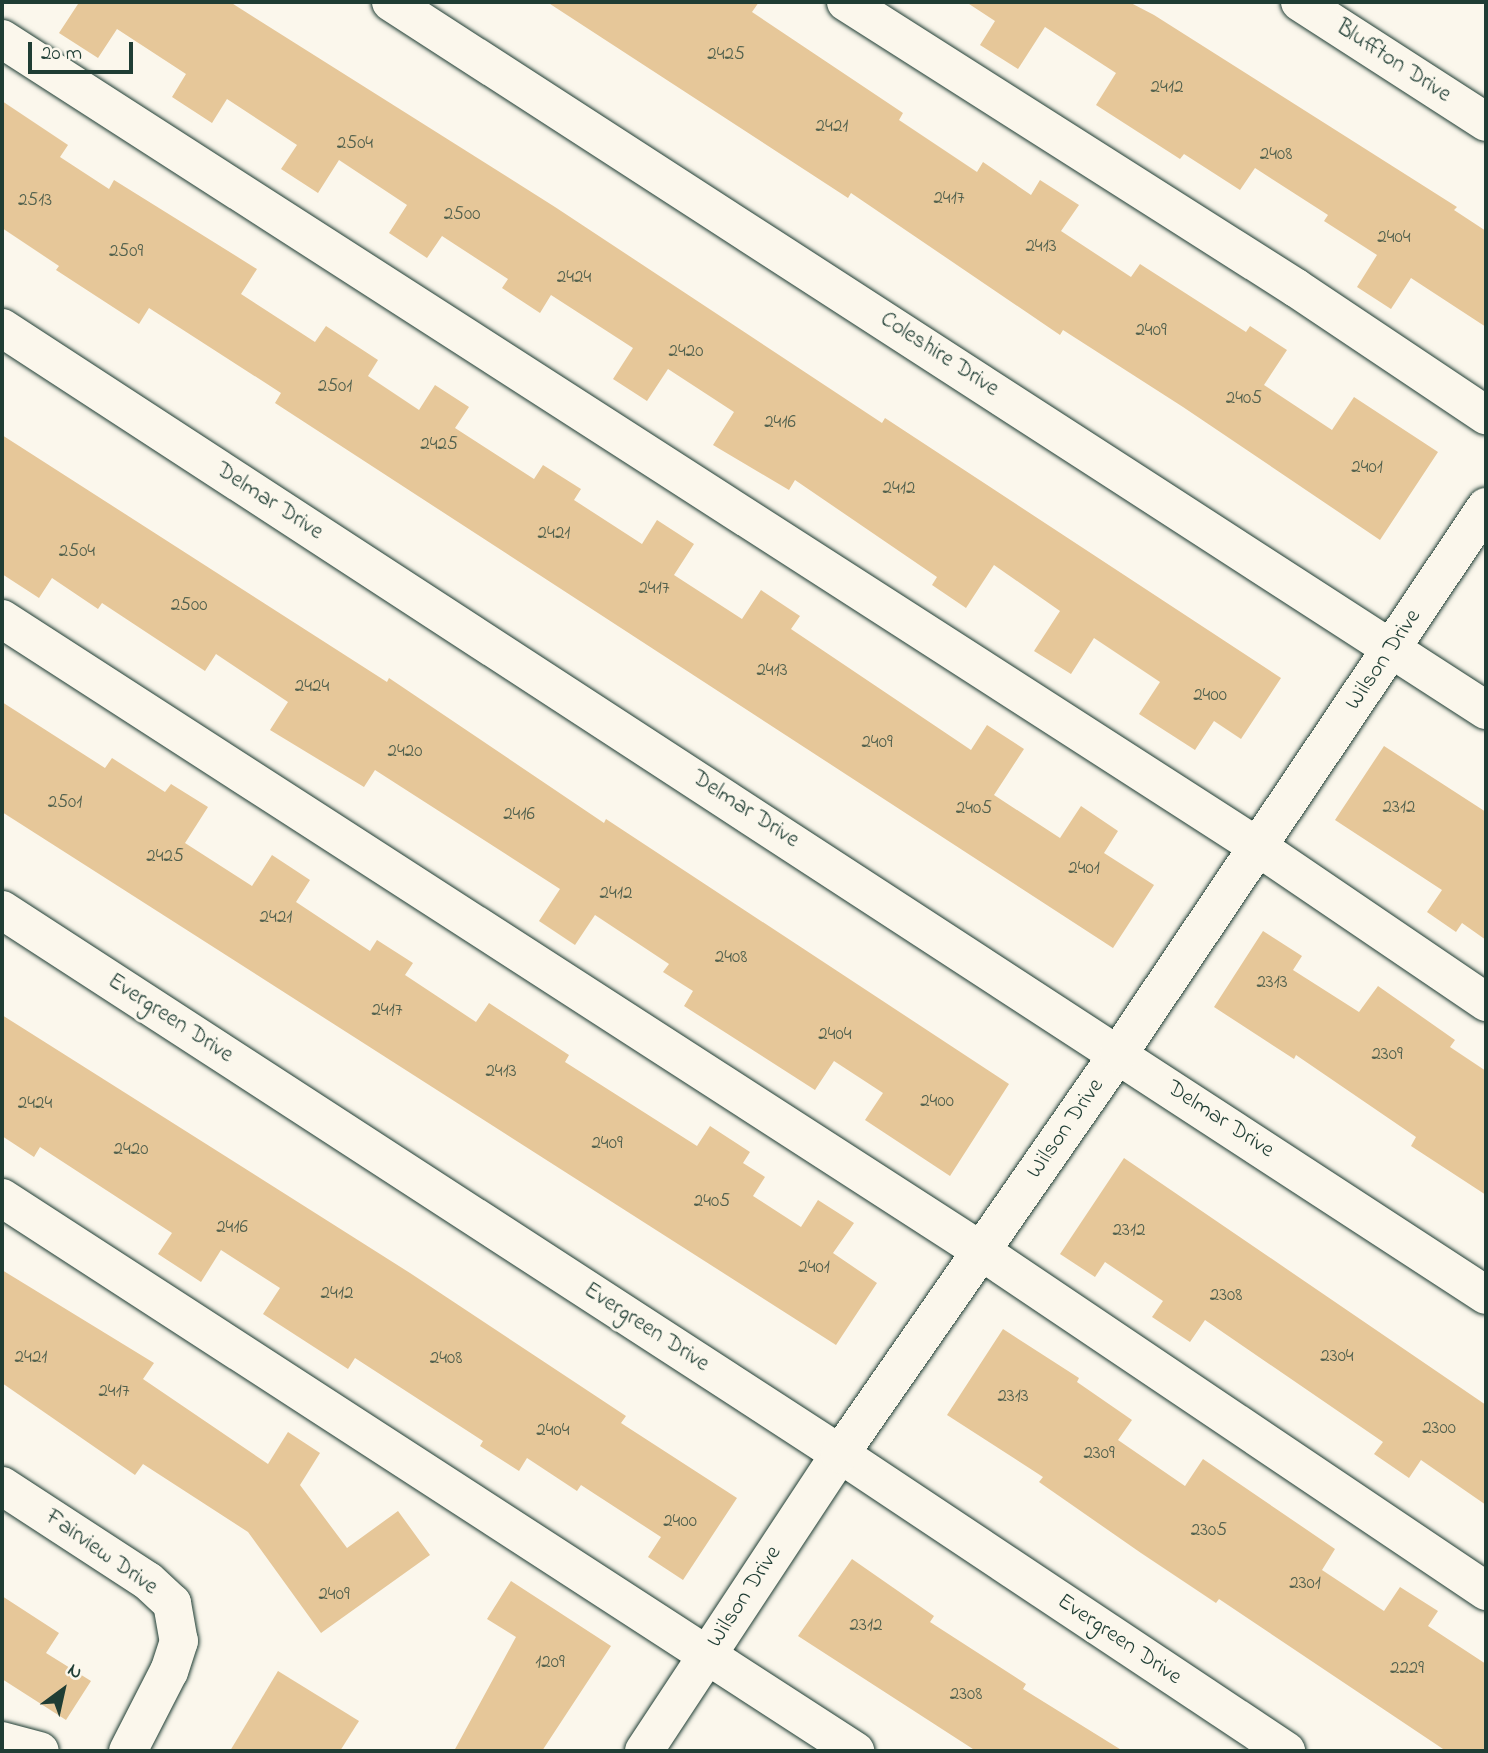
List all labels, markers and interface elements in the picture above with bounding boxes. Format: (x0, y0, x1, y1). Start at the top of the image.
street label: Bluffton Drive (1330, 15, 1456, 109)
scale bar (32, 28, 136, 72)
text: 20 m (41, 39, 82, 69)
house number: 2425 (707, 44, 745, 66)
house number: 2412 (1151, 77, 1183, 99)
house number: 2421 (816, 116, 848, 138)
house number: 2504 (337, 133, 373, 155)
house number: 2408 (1260, 144, 1292, 166)
house number: 2417 (933, 188, 965, 210)
house number: 2513 (18, 190, 52, 212)
house number: 2500 (444, 204, 480, 226)
house number: 2404 (1377, 227, 1411, 249)
house number: 2413 (1025, 236, 1057, 258)
house number: 2509 (109, 241, 143, 263)
house number: 2424 (557, 267, 591, 289)
street label: Coleshire Drive (874, 306, 1004, 404)
house number: 2409 (1135, 320, 1167, 342)
house number: 2420 (669, 341, 703, 363)
house number: 2501 (318, 376, 352, 398)
house number: 2405 (1226, 388, 1262, 410)
house number: 2416 (764, 412, 796, 434)
house number: 2425 (420, 434, 458, 456)
street label: Delmar Drive (210, 457, 328, 547)
house number: 2401 (1351, 457, 1383, 479)
house number: 2412 (883, 478, 915, 500)
house number: 2421 (538, 523, 570, 545)
house number: 2504 (59, 541, 95, 563)
house number: 2417 (638, 578, 670, 600)
house number: 2500 (171, 595, 207, 617)
street label: Wilson Drive (1340, 604, 1428, 716)
house number: 2413 (756, 660, 788, 682)
house number: 2424 (295, 676, 329, 698)
house number: 2400 (1193, 685, 1227, 707)
house number: 2409 (861, 732, 893, 754)
house number: 2420 (388, 741, 422, 763)
street label: Delmar Drive (686, 765, 804, 855)
house number: 2501 (48, 792, 82, 814)
house number: 2312 (1383, 797, 1415, 819)
house number: 2405 (956, 798, 992, 820)
house number: 2416 (503, 804, 535, 826)
house number: 2425 (146, 846, 184, 868)
house number: 2401 (1068, 858, 1100, 880)
house number: 2412 (600, 883, 632, 905)
house number: 2421 (260, 907, 292, 929)
house number: 2408 (715, 947, 747, 969)
street label: Evergreen Drive (102, 968, 238, 1070)
house number: 2313 (1256, 972, 1288, 994)
house number: 2417 (371, 1000, 403, 1022)
house number: 2404 (818, 1024, 852, 1046)
house number: 2309 (1371, 1044, 1403, 1066)
house number: 2413 (485, 1061, 517, 1083)
street label: Wilson Drive (1021, 1074, 1111, 1184)
street label: Delmar Drive (1161, 1075, 1279, 1165)
house number: 2400 (920, 1091, 954, 1113)
house number: 2424 (18, 1093, 52, 1115)
house number: 2409 (591, 1133, 623, 1155)
house number: 2420 (114, 1139, 148, 1161)
house number: 2405 (694, 1191, 730, 1213)
house number: 2416 (216, 1217, 248, 1239)
house number: 2312 (1113, 1220, 1145, 1242)
house number: 2401 (798, 1257, 830, 1279)
street label: Evergreen Drive (578, 1277, 714, 1379)
house number: 2412 (321, 1283, 353, 1305)
house number: 2308 (1210, 1285, 1242, 1307)
house number: 2304 (1320, 1346, 1354, 1368)
house number: 2421 (15, 1347, 47, 1369)
house number: 2408 (430, 1348, 462, 1370)
house number: 2417 (98, 1381, 130, 1403)
house number: 2313 (997, 1386, 1029, 1408)
house number: 2300 (1422, 1418, 1456, 1440)
house number: 2404 (536, 1420, 570, 1442)
house number: 2309 (1083, 1443, 1115, 1465)
street label: Fairview Drive (40, 1504, 162, 1602)
house number: 2400 (663, 1511, 697, 1533)
house number: 2305 (1191, 1520, 1227, 1542)
street label: Wilson Drive (702, 1541, 788, 1653)
house number: 2301 (1289, 1573, 1321, 1595)
house number: 2409 (318, 1584, 350, 1606)
street label: Evergreen Drive (1052, 1588, 1186, 1692)
house number: 2312 (850, 1615, 882, 1637)
house number: 1209 (535, 1652, 565, 1674)
north arrow (28, 1655, 98, 1725)
text: N (62, 1657, 87, 1687)
house number: 2229 (1390, 1658, 1424, 1680)
house number: 2308 (950, 1684, 982, 1706)

